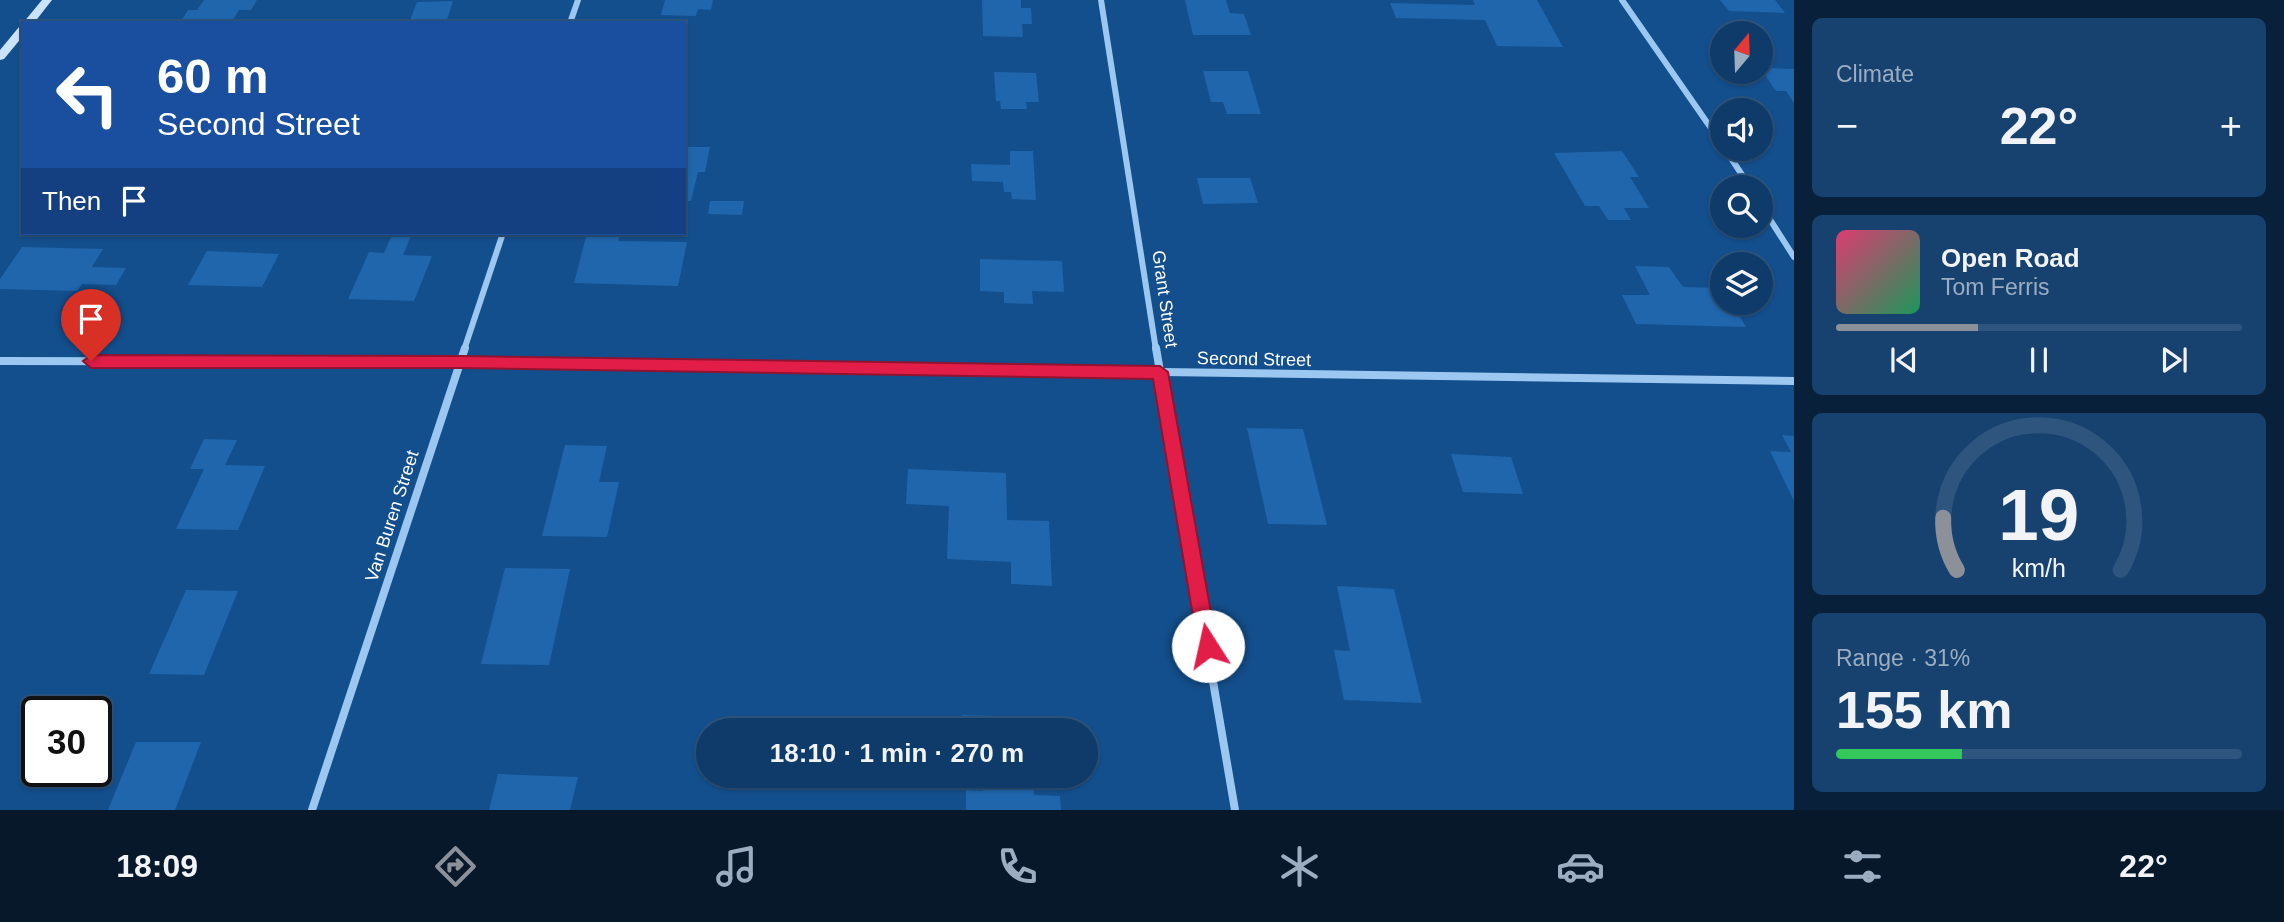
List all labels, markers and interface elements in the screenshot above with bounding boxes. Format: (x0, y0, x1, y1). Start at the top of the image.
north arrow (1710, 21, 1773, 84)
map controls (1710, 21, 1773, 315)
icon: left (42, 49, 133, 140)
text: 60 m (157, 49, 269, 103)
text: Climate (1836, 61, 1914, 87)
text: 22° (2000, 97, 2078, 155)
button: sound (1710, 98, 1773, 161)
text: − (1836, 105, 1858, 147)
text: + (2220, 105, 2242, 147)
text: Second Street (157, 106, 360, 142)
button: search (1710, 175, 1773, 238)
icon: arrive (115, 182, 153, 220)
text: Then (42, 186, 101, 216)
text: Open Road (1941, 243, 2080, 273)
street label: Grant Street (1148, 249, 1182, 349)
button: layers (1710, 252, 1773, 315)
text: Tom Ferris (1941, 274, 2050, 300)
pin (61, 289, 121, 361)
icon: arrive (72, 300, 110, 338)
icon: previous (1885, 341, 1923, 379)
icon: pause (2020, 341, 2058, 379)
icon: next (2155, 341, 2193, 379)
street label: Second Street (1197, 348, 1311, 370)
street label: Van Buren Street (361, 448, 423, 584)
text: 19 (1999, 474, 2079, 555)
text: km/h (2012, 553, 2066, 581)
position arrow (1171, 609, 1245, 683)
text: Range · 31% (1836, 645, 1970, 671)
text: 155 km (1836, 681, 2012, 739)
speed limit sign: 30 (21, 696, 112, 787)
text: 18:10 · 1 min · 270 m (770, 738, 1024, 768)
icon: directions (431, 842, 480, 891)
icon: music (712, 842, 761, 891)
icon: phone (993, 842, 1042, 891)
icon: climate (1275, 842, 1324, 891)
icon: car (1556, 842, 1605, 891)
icon: filters (1838, 842, 1887, 891)
text: 18:09 (116, 848, 198, 884)
text: 22° (2119, 848, 2168, 884)

